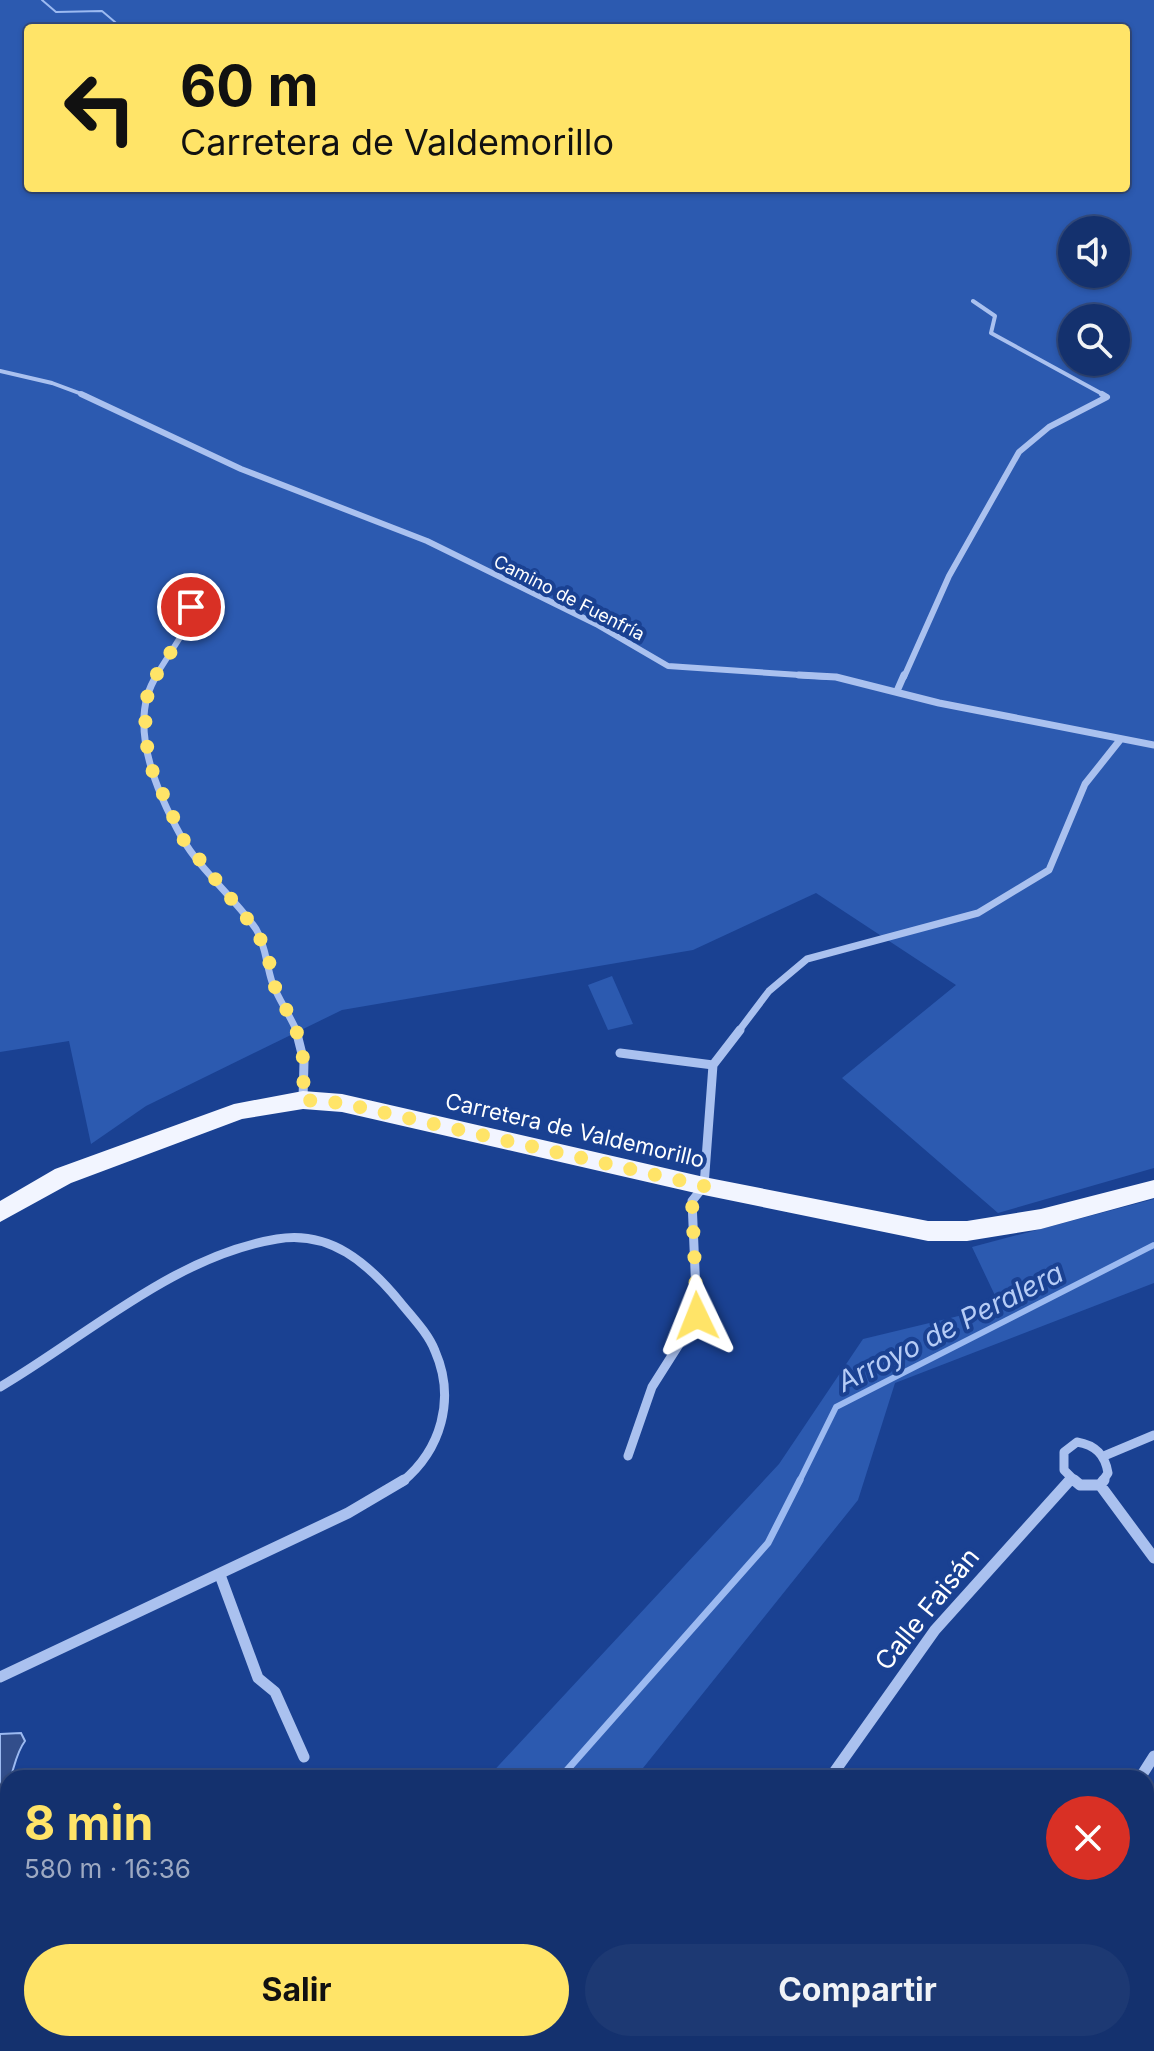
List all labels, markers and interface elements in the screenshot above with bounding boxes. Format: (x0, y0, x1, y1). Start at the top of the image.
text: 60 m (180, 52, 319, 120)
icon: left (48, 56, 152, 160)
text: Carretera de Valdemorillo (180, 120, 614, 164)
map controls (1058, 216, 1130, 376)
button: sound (1058, 216, 1130, 288)
button: search (1058, 304, 1130, 376)
street label: Camino de Fuenfría (490, 550, 648, 645)
pin (157, 573, 225, 641)
icon: arrive (169, 585, 213, 629)
street label: Carretera de Valdemorillo (443, 1088, 707, 1172)
water label: Arroyo de Peralera (830, 1255, 1069, 1399)
position arrow (655, 1274, 739, 1358)
street label: Calle Faisán (868, 1541, 985, 1676)
text: 8 min (24, 1793, 153, 1852)
button: close (1046, 1796, 1130, 1880)
text: 580 m · 16:36 (24, 1853, 191, 1884)
button: Salir (24, 1944, 569, 2036)
button: Compartir (585, 1944, 1130, 2036)

